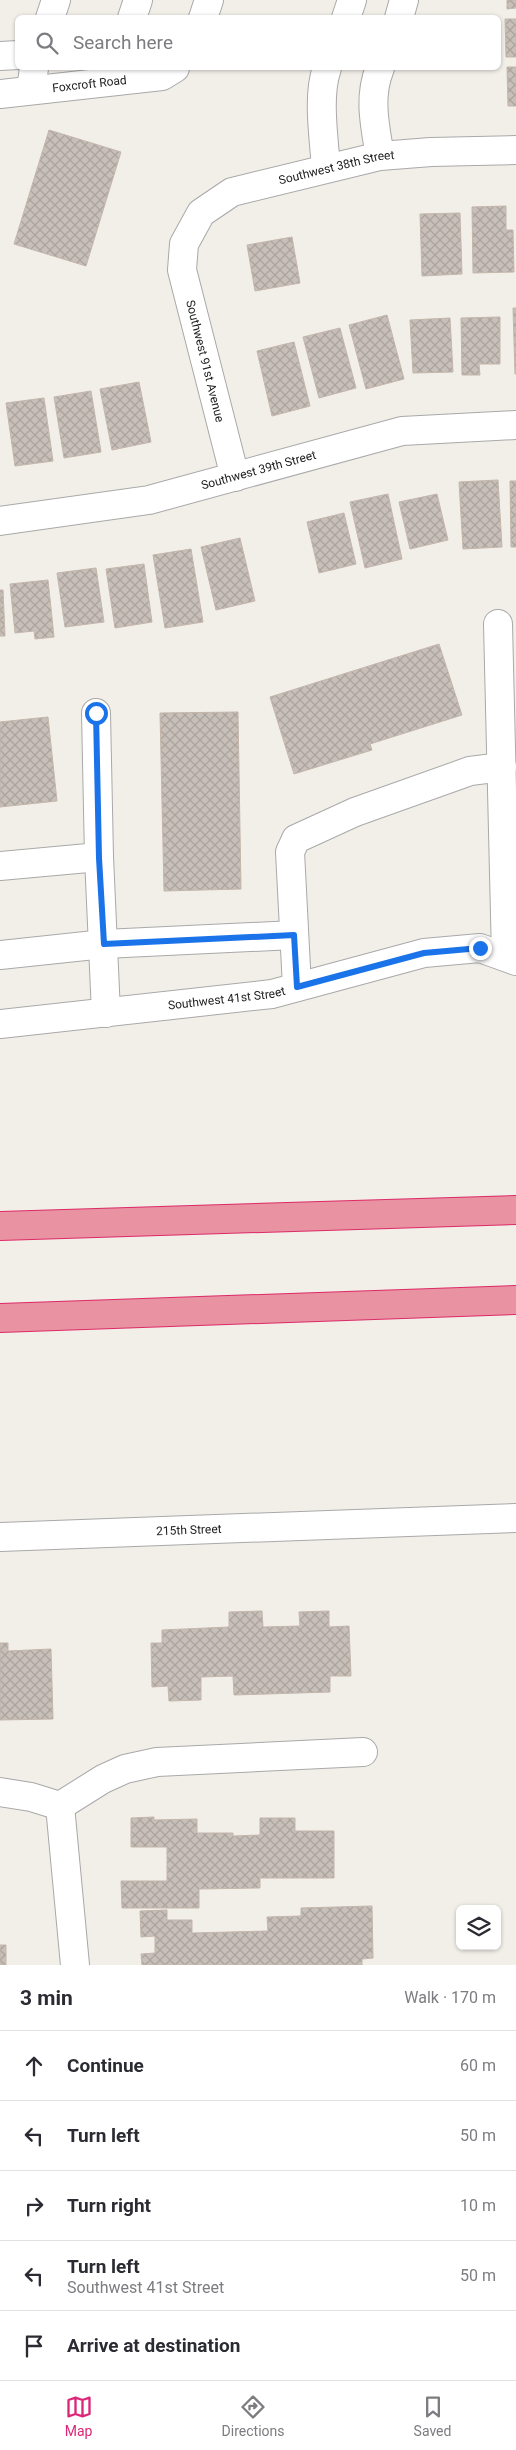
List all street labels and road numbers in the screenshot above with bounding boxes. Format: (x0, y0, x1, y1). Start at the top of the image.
street label: Foxcroft Road (51, 73, 127, 95)
street label: Southwest 38th Street (277, 148, 395, 187)
street label: Southwest 91st Avenue (183, 298, 227, 424)
street label: Southwest 39th Street (200, 448, 318, 492)
street label: Southwest 41st Street (167, 984, 287, 1012)
street label: 215th Street (156, 1522, 222, 1538)

